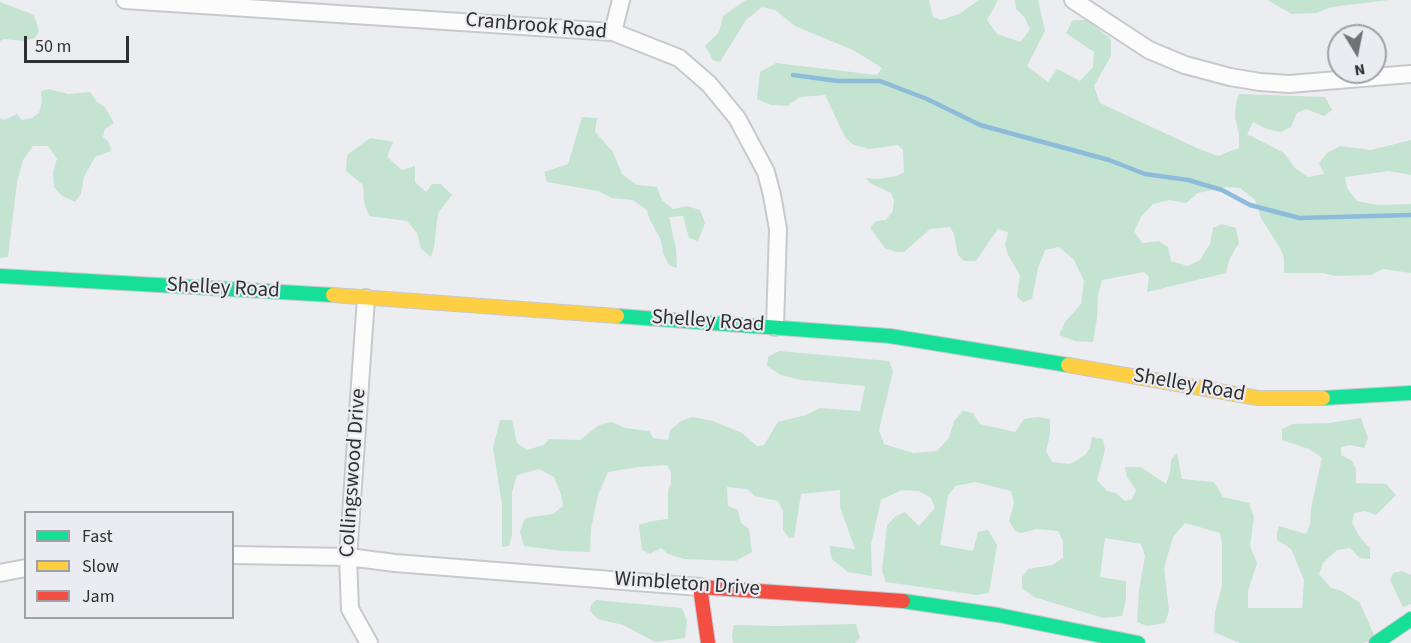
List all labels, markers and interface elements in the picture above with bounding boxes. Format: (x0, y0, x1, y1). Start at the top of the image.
street label: Cranbrook Road (464, 8, 608, 46)
scale bar (27, 24, 132, 62)
north arrow (1327, 24, 1387, 84)
text: 50 m (35, 34, 71, 59)
text: N (1353, 58, 1367, 82)
street label: Shelley Road (166, 273, 280, 305)
street label: Shelley Road (651, 305, 765, 339)
street label: Shelley Road (1131, 364, 1247, 408)
street label: Collingswood Drive (336, 388, 372, 558)
legend (24, 511, 234, 619)
text: Fast (82, 524, 113, 549)
text: Slow (82, 554, 119, 579)
street label: Wimbleton Drive (613, 567, 761, 603)
text: Jam (82, 584, 115, 609)

